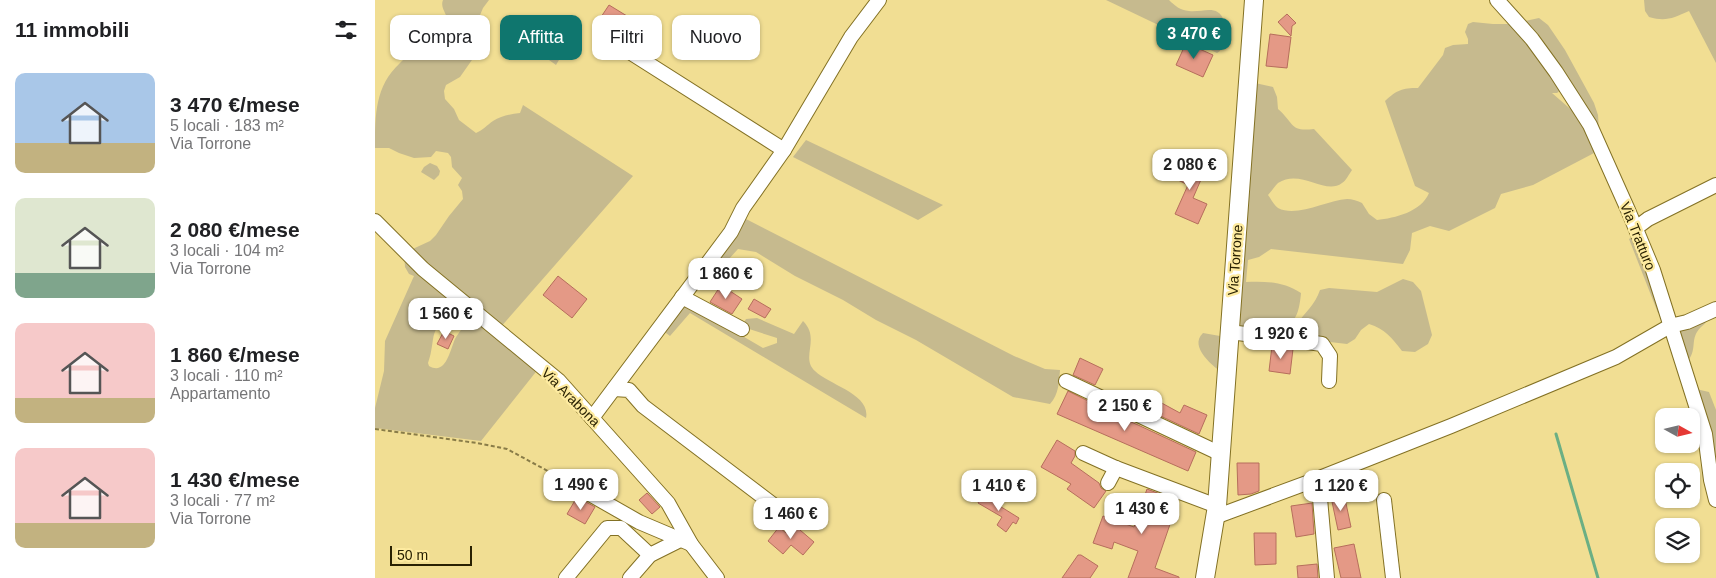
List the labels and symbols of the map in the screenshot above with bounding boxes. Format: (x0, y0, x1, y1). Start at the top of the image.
pin: 3 470 € (1148, 18, 1240, 60)
pin: 2 080 € (1144, 148, 1236, 191)
street label: Via Tratturo (1617, 200, 1659, 273)
street label: Via Torrone (1225, 224, 1245, 296)
pin: 1 860 € (680, 258, 772, 300)
pin: 1 560 € (400, 298, 492, 340)
pin: 1 920 € (1235, 318, 1327, 360)
street label: Via Arabona (538, 364, 604, 430)
pin: 2 150 € (1079, 390, 1171, 432)
north arrow (1655, 408, 1700, 452)
pin: 1 490 € (535, 468, 627, 511)
pin: 1 410 € (953, 470, 1045, 512)
pin: 1 120 € (1295, 470, 1387, 512)
pin: 1 430 € (1096, 492, 1188, 535)
pin: 1 460 € (745, 498, 837, 540)
scale bar (390, 543, 473, 566)

